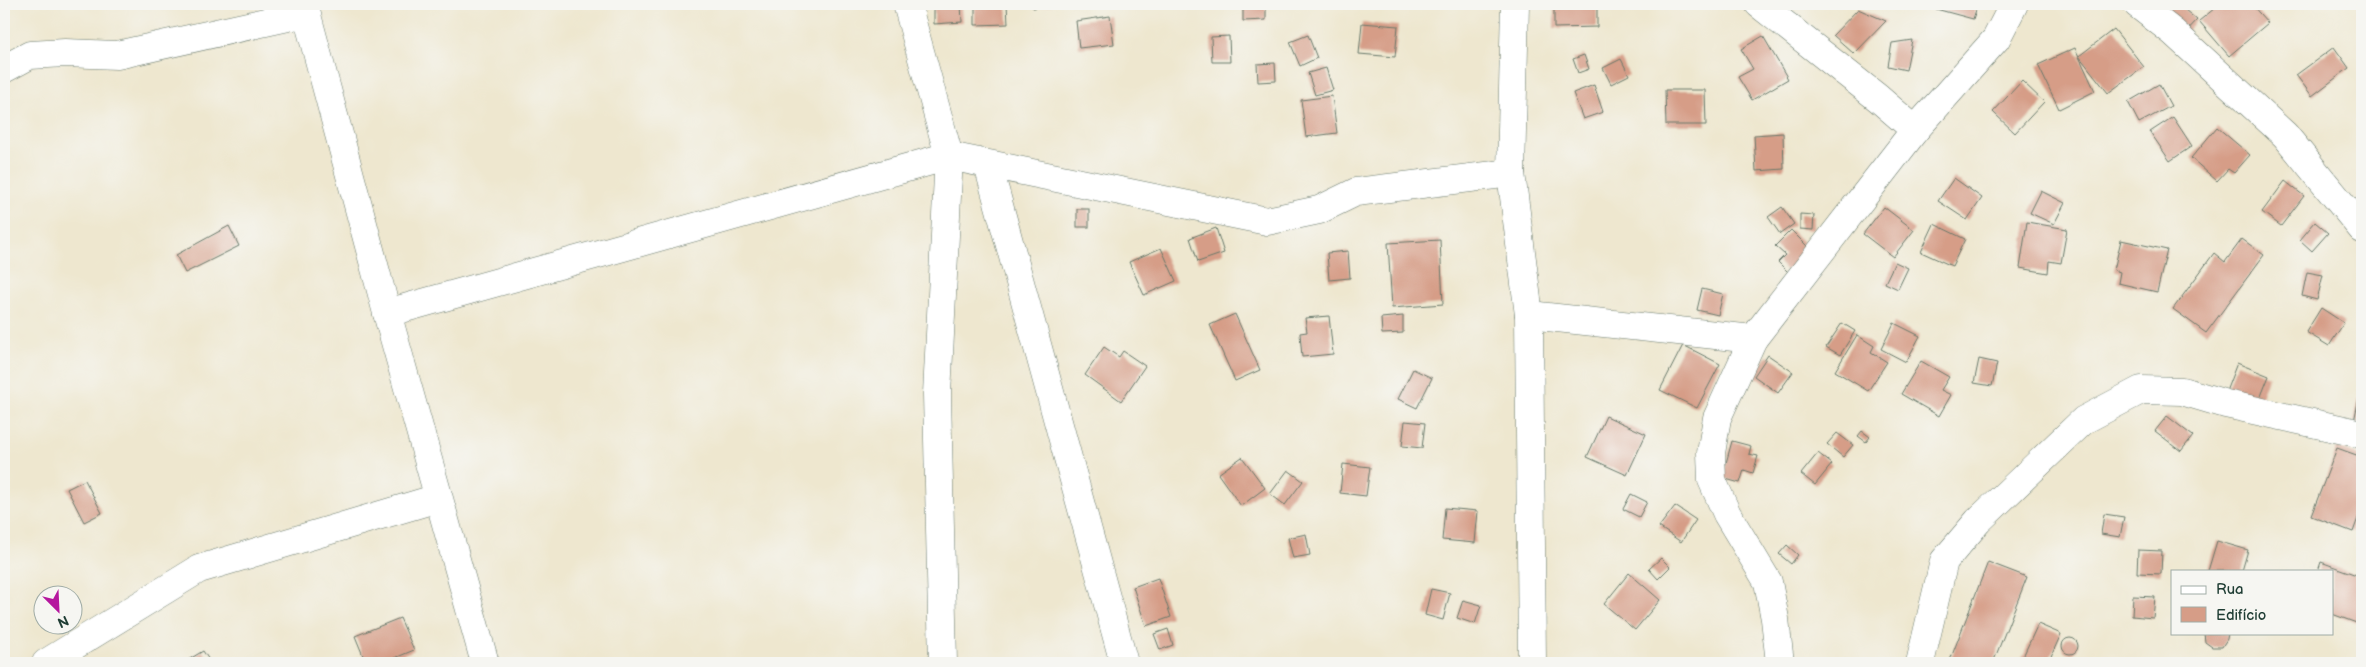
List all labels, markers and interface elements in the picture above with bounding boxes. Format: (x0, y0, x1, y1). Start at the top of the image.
legend (2171, 570, 2334, 634)
text: Rua (2216, 580, 2244, 599)
north arrow (32, 584, 82, 634)
text: Edifício (2216, 606, 2266, 625)
text: N (55, 612, 71, 631)

